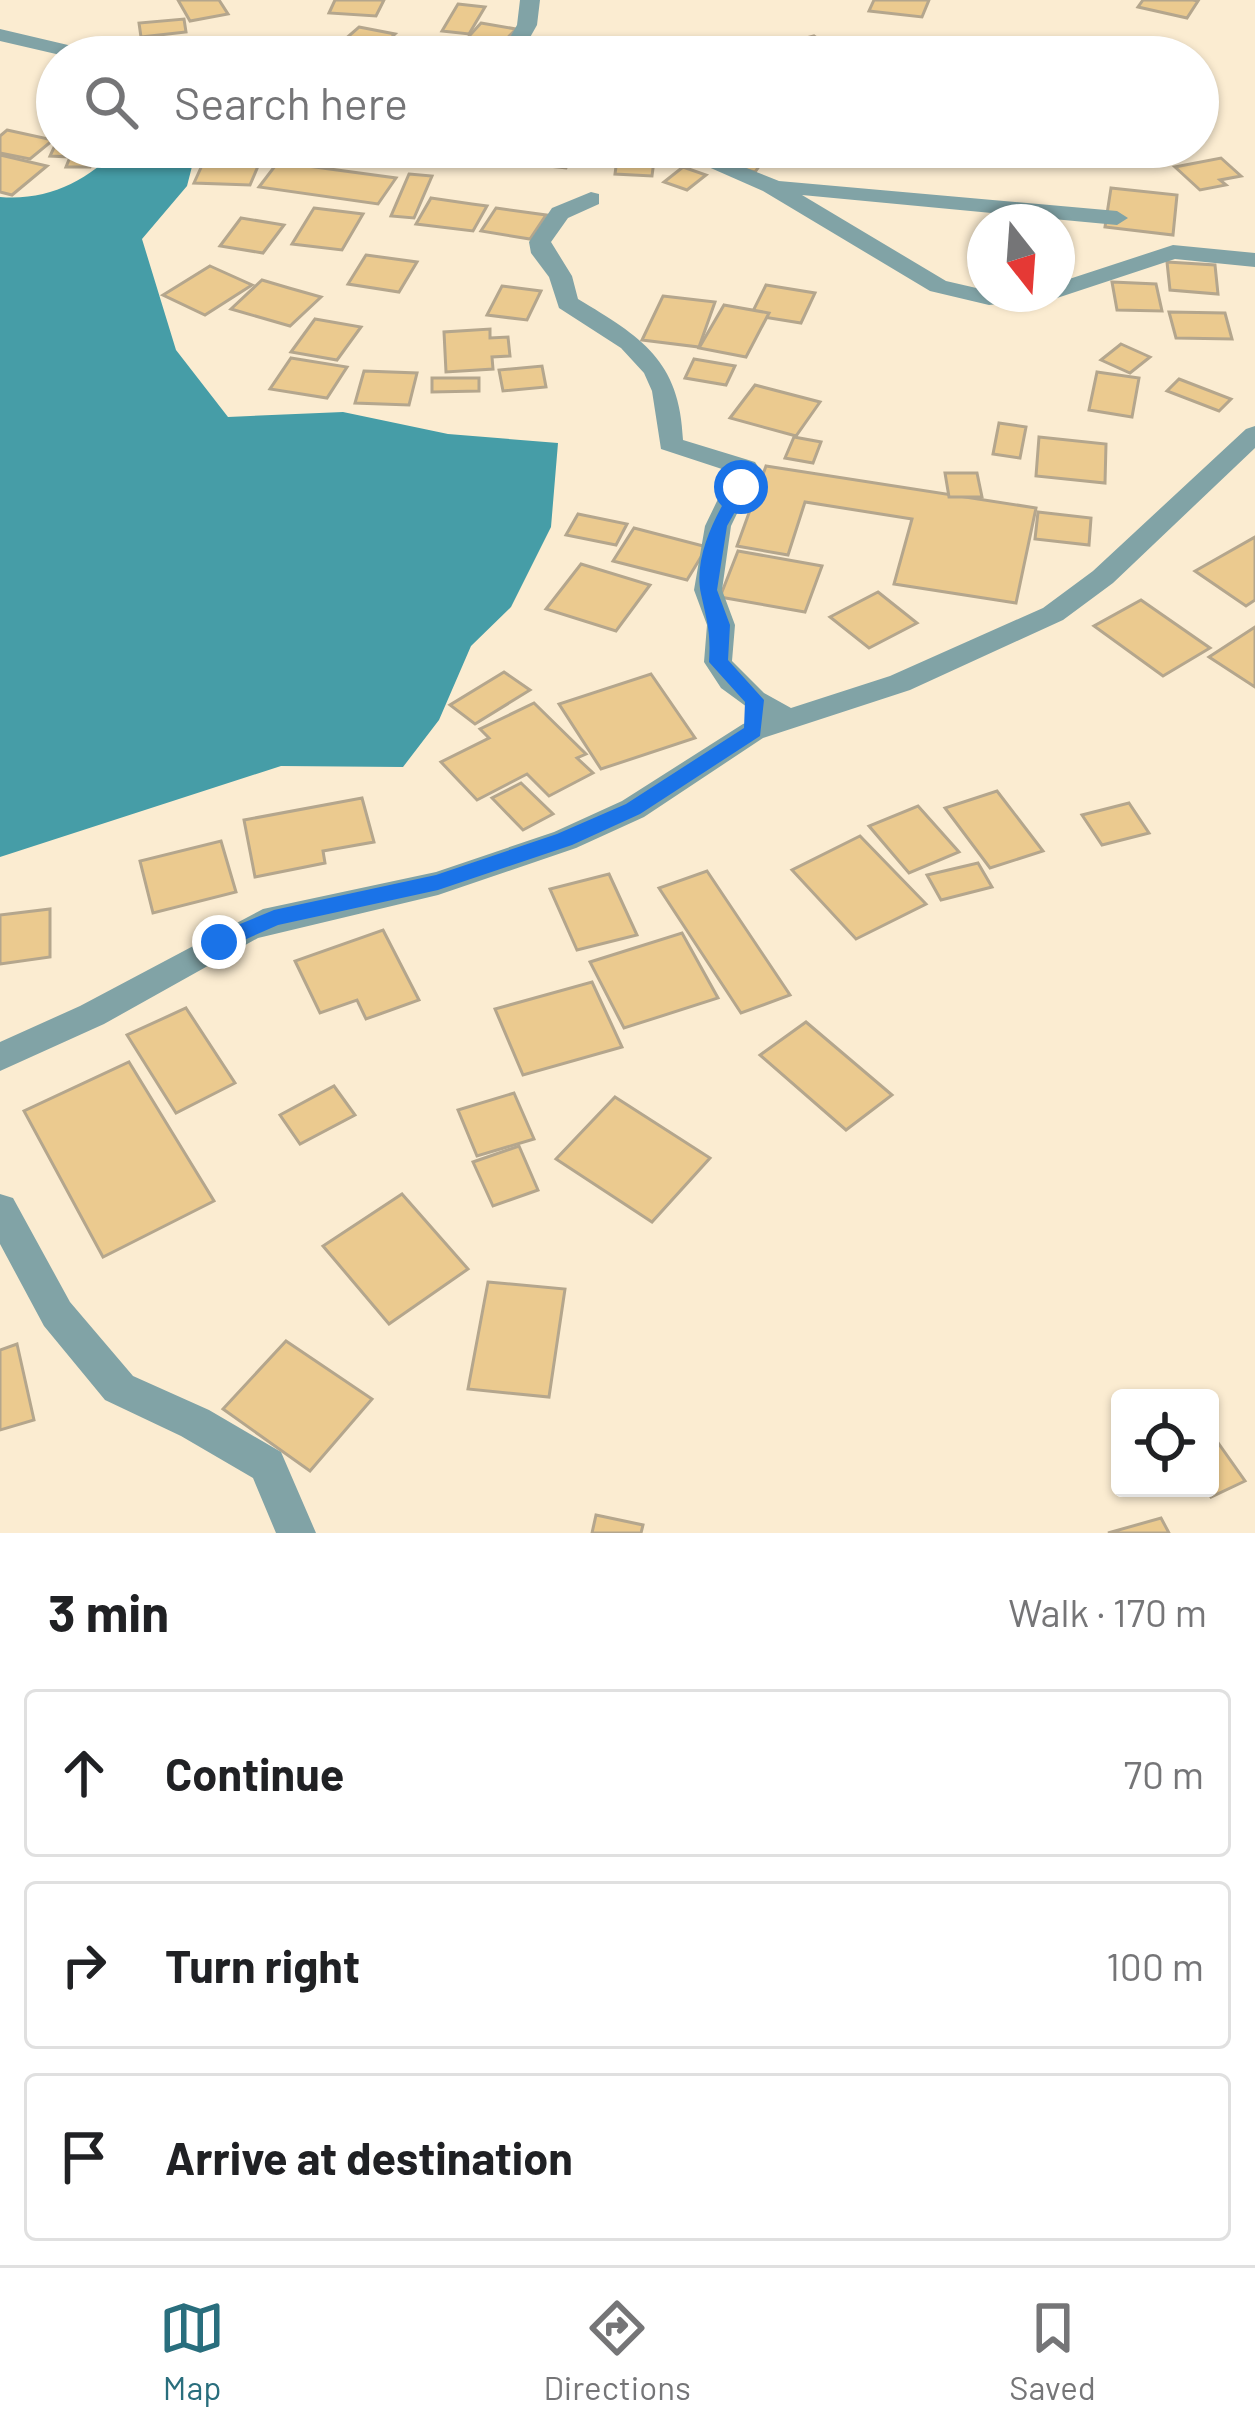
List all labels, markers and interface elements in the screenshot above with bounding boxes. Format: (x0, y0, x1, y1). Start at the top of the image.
search box (36, 36, 1219, 168)
icon: search (78, 69, 144, 135)
text: Search here (174, 75, 408, 129)
north arrow (967, 204, 1075, 312)
route start (714, 460, 768, 514)
route end (192, 915, 246, 969)
map controls (1111, 1389, 1219, 1497)
button: locate (1111, 1389, 1219, 1497)
text: 3 min (48, 1581, 169, 1642)
text: Walk · 170 m (1008, 1588, 1207, 1635)
icon: ahead (51, 1740, 117, 1806)
text: Continue (165, 1746, 344, 1800)
text: 70 m (1123, 1750, 1204, 1797)
icon: right (51, 1932, 117, 1998)
text: Turn right (165, 1938, 360, 1992)
text: 100 m (1106, 1942, 1204, 1989)
icon: arrive (51, 2124, 117, 2190)
text: Arrive at destination (165, 2130, 573, 2184)
tab: Map (159, 2295, 225, 2407)
tab: Directions (543, 2295, 691, 2407)
tab: Saved (1009, 2295, 1096, 2407)

